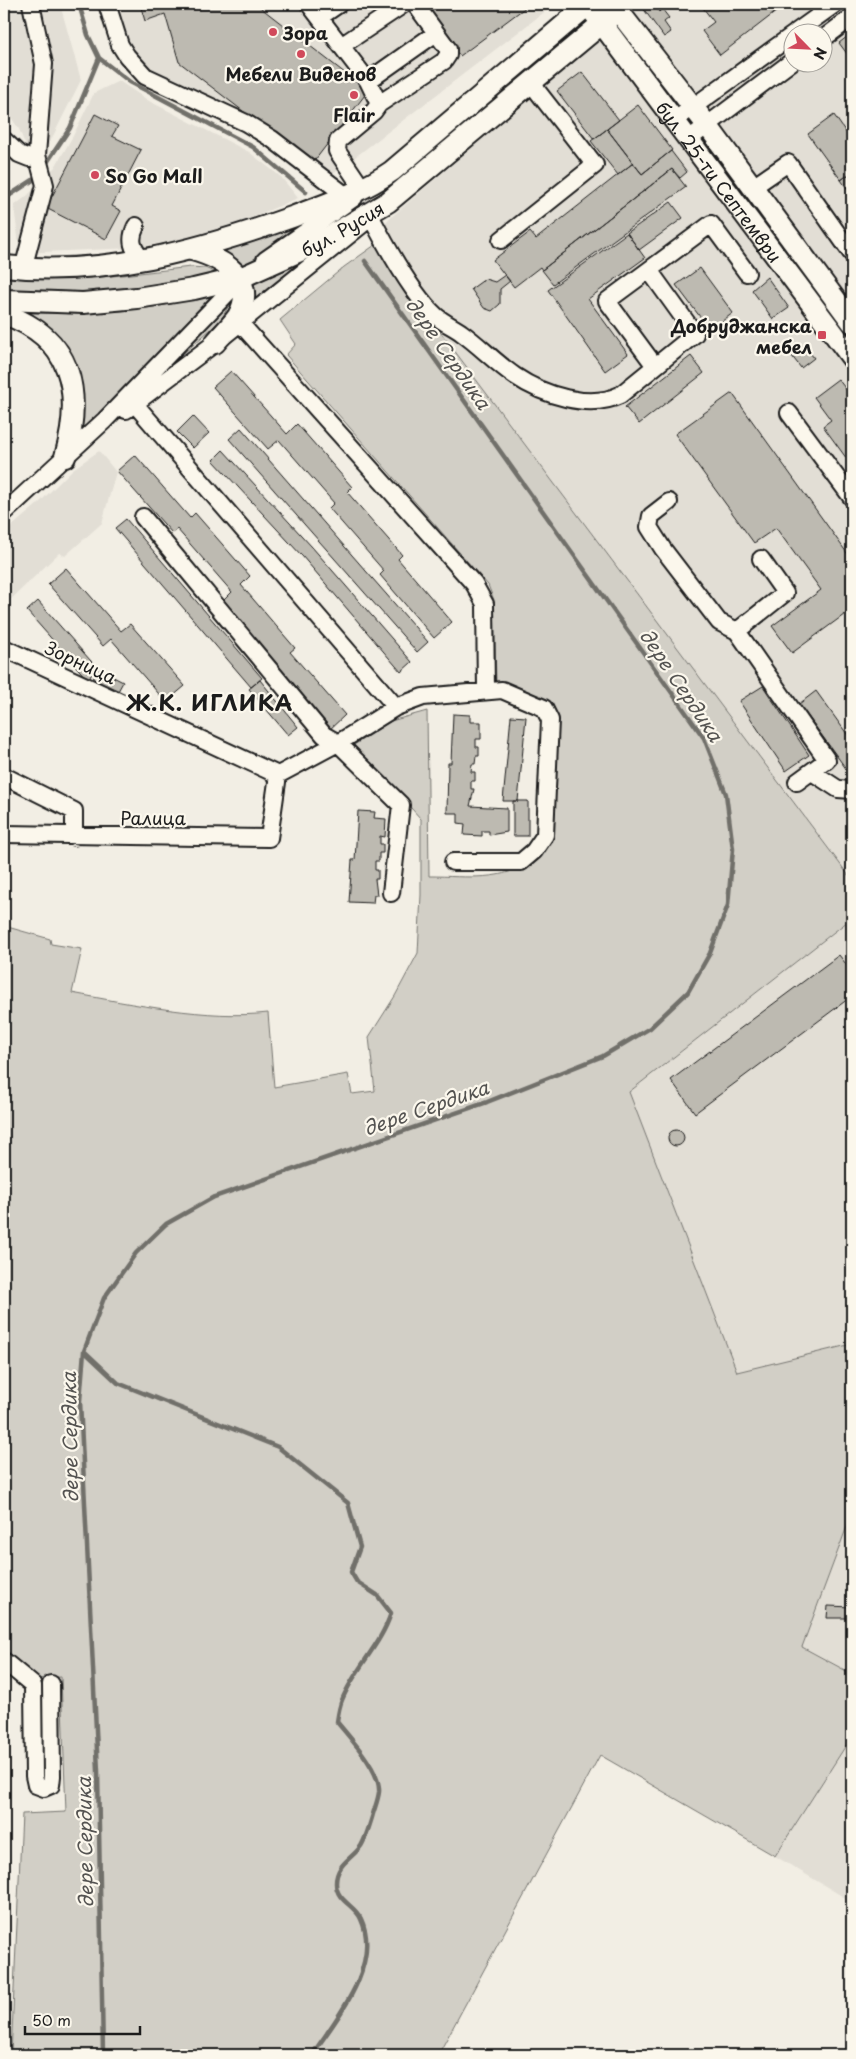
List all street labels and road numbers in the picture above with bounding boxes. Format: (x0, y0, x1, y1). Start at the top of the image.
street label: бул. 25-ти Септември (650, 95, 789, 267)
street label: бул. Русия (296, 194, 389, 263)
street label: Зорница (41, 634, 122, 691)
street label: Ралица (120, 804, 186, 831)

